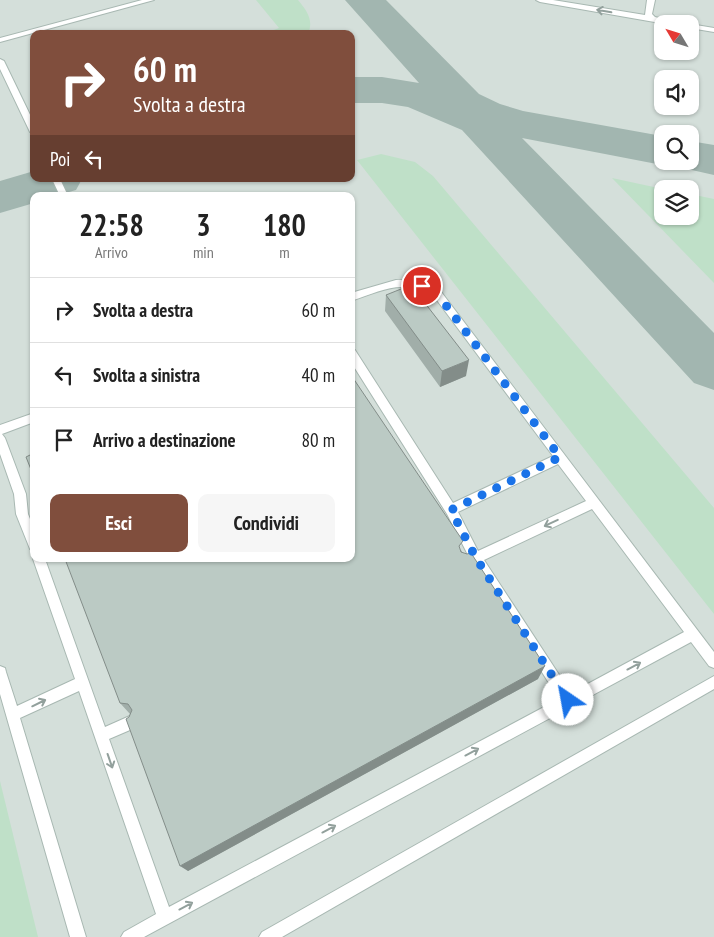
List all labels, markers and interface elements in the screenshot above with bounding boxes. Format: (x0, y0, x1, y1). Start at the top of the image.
one-way arrow (597, 6, 613, 16)
north arrow (654, 15, 699, 60)
map controls (654, 15, 699, 225)
text: 60 m (133, 46, 197, 92)
icon: right (50, 50, 115, 115)
button: sound (654, 70, 699, 115)
text: Svolta a destra (133, 90, 246, 118)
button: search (654, 125, 699, 170)
icon: left (80, 145, 108, 173)
text: Poi (50, 147, 70, 171)
button: layers (654, 180, 699, 225)
text: 22:58 (79, 205, 144, 244)
text: 3 (196, 205, 211, 244)
text: 180 (263, 205, 306, 244)
text: Arrivo (95, 242, 128, 262)
text: min (193, 242, 214, 262)
text: m (279, 242, 290, 262)
pin (401, 265, 443, 307)
icon: arrive (408, 272, 436, 300)
icon: right (50, 296, 78, 324)
text: Svolta a destra (93, 298, 193, 322)
text: 60 m (302, 298, 335, 322)
icon: left (50, 361, 78, 389)
text: Svolta a sinistra (93, 363, 200, 387)
text: 40 m (302, 363, 335, 387)
icon: arrive (50, 426, 78, 454)
text: Arrivo a destinazione (93, 428, 236, 452)
text: 80 m (302, 428, 335, 452)
button: Esci (50, 494, 188, 552)
button: Condividi (198, 494, 335, 552)
one-way arrow (544, 519, 559, 528)
one-way arrow (626, 661, 641, 670)
position arrow (541, 673, 593, 725)
one-way arrow (31, 698, 46, 707)
one-way arrow (465, 746, 479, 756)
one-way arrow (106, 753, 115, 769)
one-way arrow (322, 824, 337, 834)
one-way arrow (179, 901, 194, 911)

